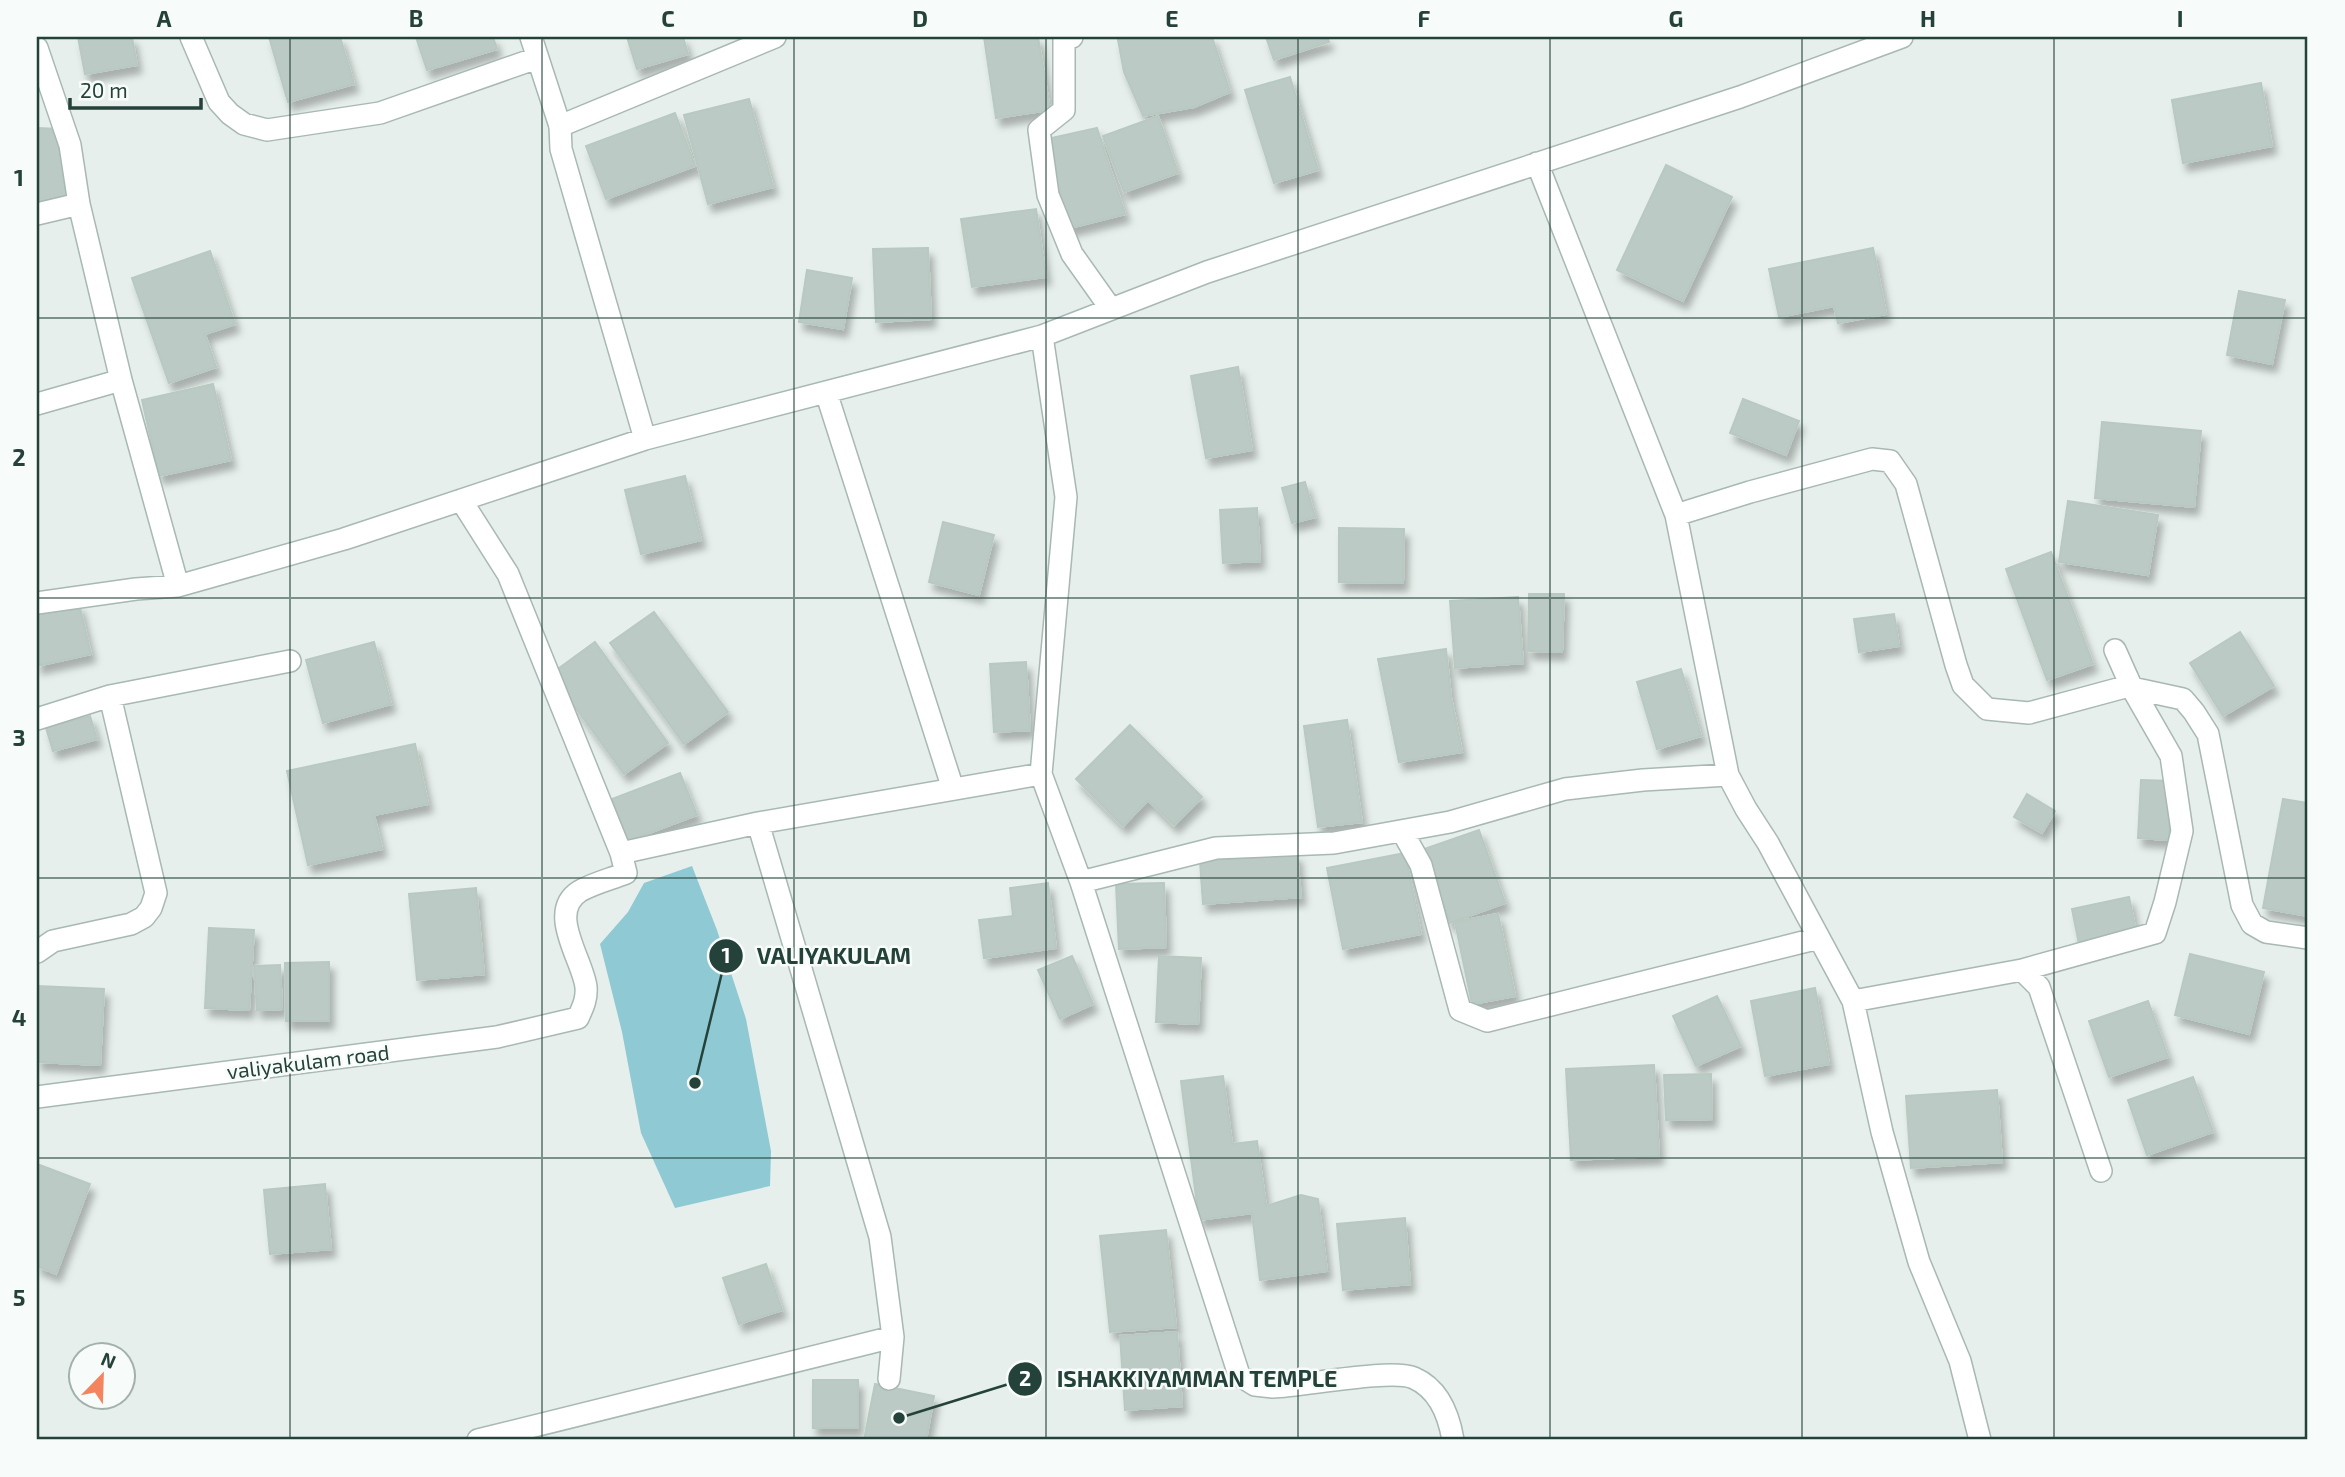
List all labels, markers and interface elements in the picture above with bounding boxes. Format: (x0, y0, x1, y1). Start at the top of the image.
text: A (156, 4, 172, 32)
text: B (409, 4, 423, 32)
text: C (661, 4, 675, 32)
text: D (912, 4, 928, 32)
text: E (1165, 4, 1179, 32)
text: F (1418, 4, 1431, 32)
text: G (1669, 4, 1683, 32)
text: H (1920, 4, 1936, 32)
text: I (2177, 4, 2183, 32)
scale bar (70, 66, 201, 110)
text: 20 m (80, 77, 128, 102)
text: 1 (14, 163, 24, 191)
text: 2 (12, 443, 26, 471)
text: 3 (12, 723, 26, 751)
callout: VALIYAKULAM (708, 934, 926, 978)
text: VALIYAKULAM (757, 941, 911, 969)
text: 1 (721, 942, 731, 967)
text: 4 (12, 1003, 26, 1031)
street label: valiyakulam road (225, 1039, 391, 1083)
text: 5 (13, 1283, 25, 1311)
north arrow (66, 1340, 136, 1410)
text: N (98, 1347, 120, 1373)
callout: ISHAKKIYAMMAN TEMPLE (1007, 1357, 1351, 1401)
text: ISHAKKIYAMMAN TEMPLE (1057, 1364, 1337, 1392)
text: 2 (1019, 1365, 1031, 1390)

